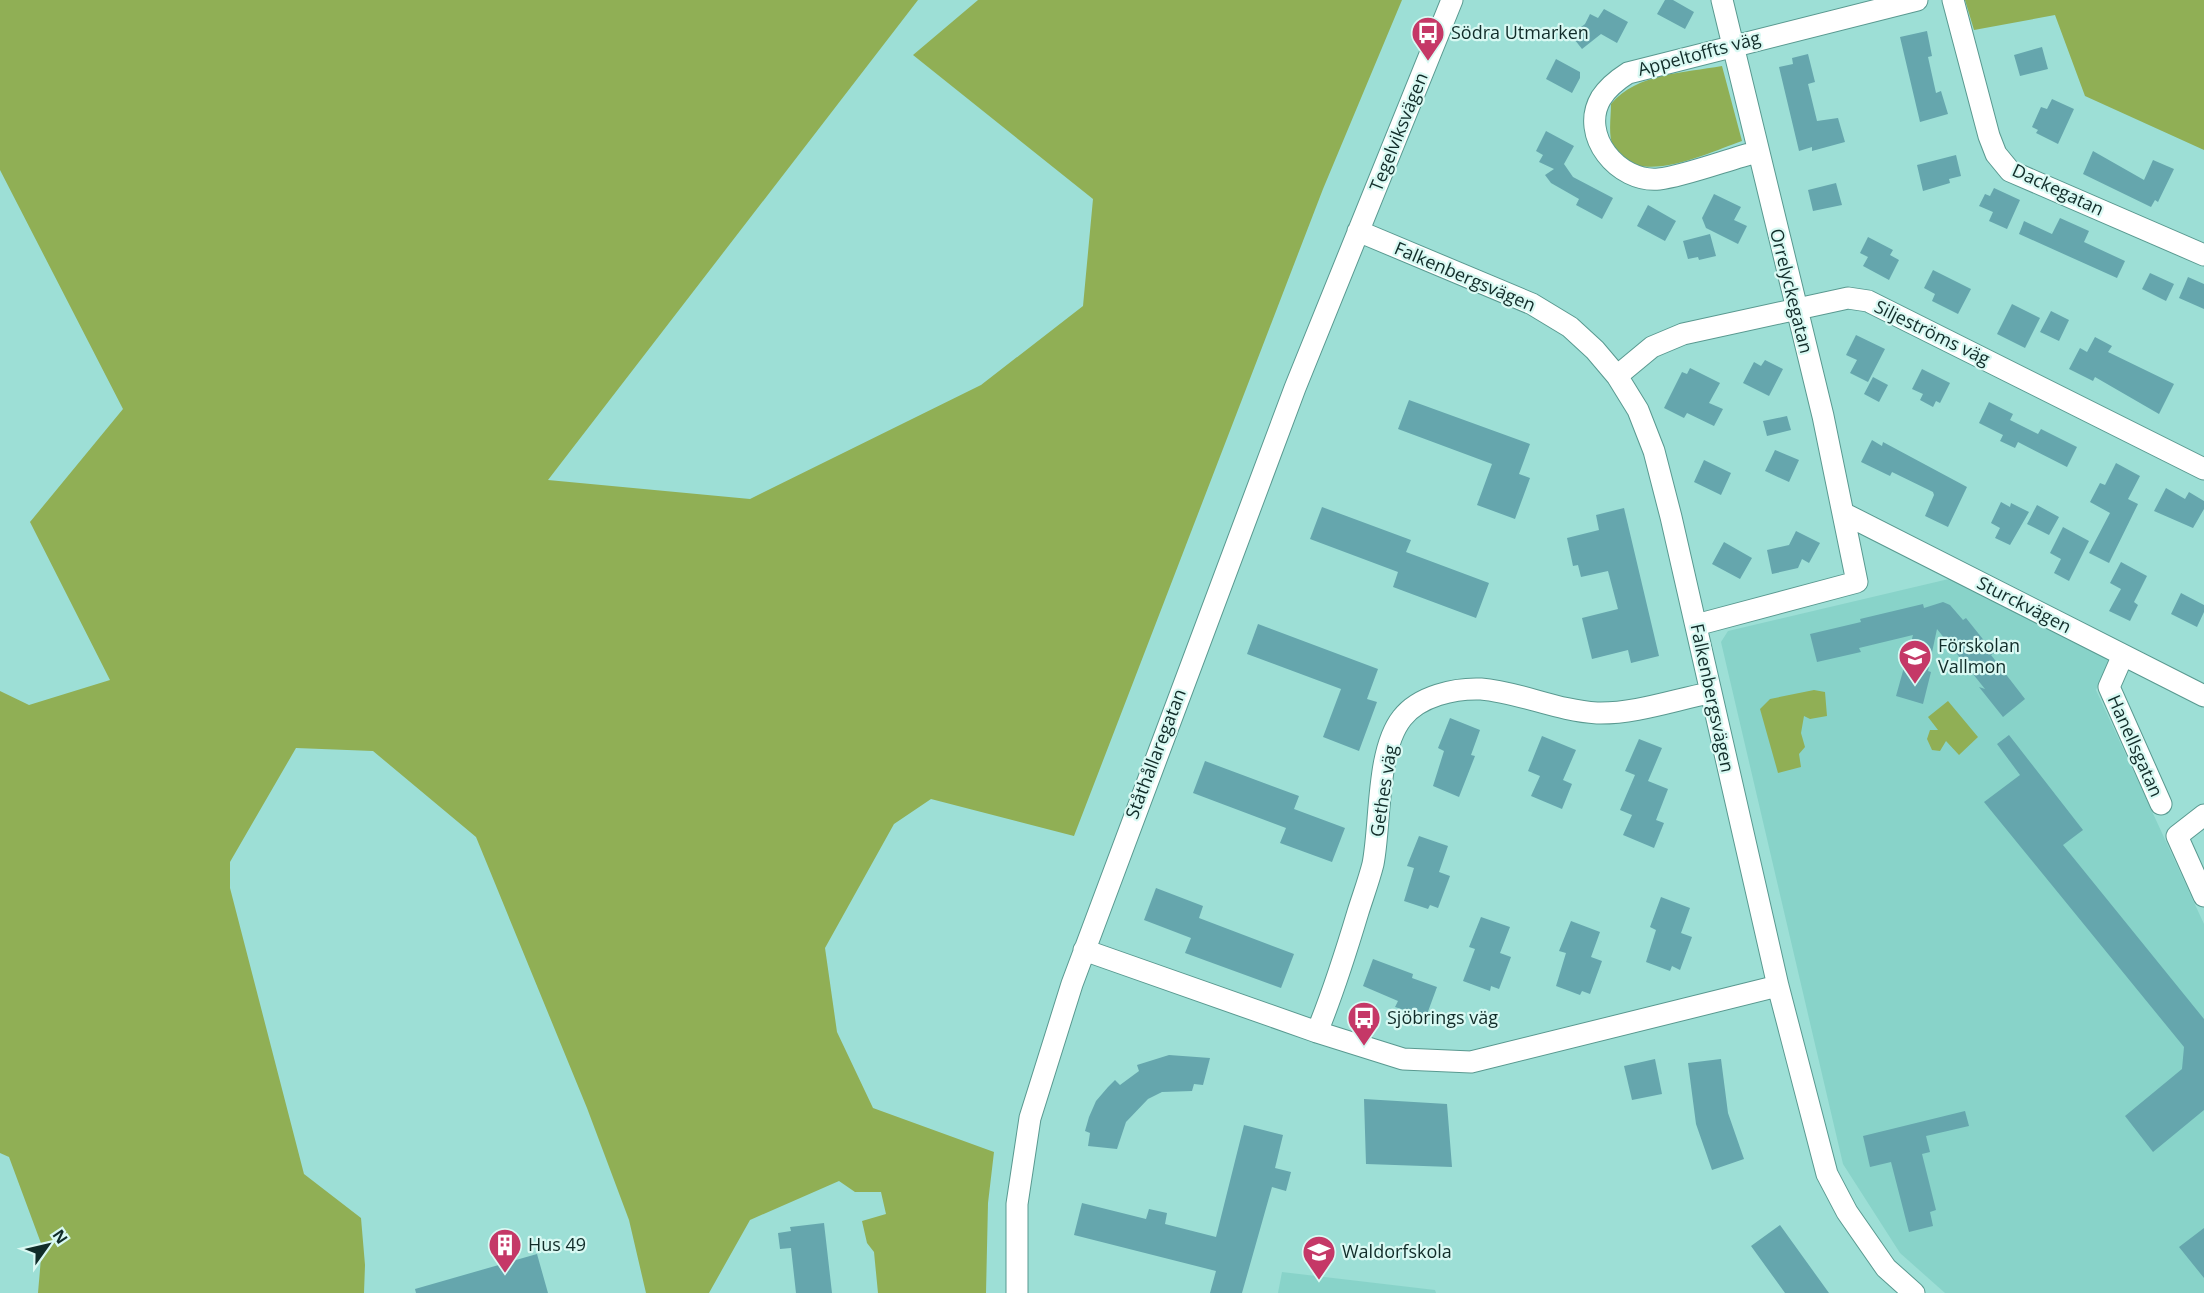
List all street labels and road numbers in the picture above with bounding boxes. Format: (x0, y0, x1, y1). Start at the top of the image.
street label: Appeltoffts väg (1635, 25, 1763, 81)
street label: Tegelviksvägen (1363, 69, 1433, 195)
street label: Dackegatan (2009, 157, 2108, 221)
street label: Orrelyckegatan (1765, 226, 1819, 356)
street label: Falkenbergsvägen (1391, 235, 1540, 317)
street label: Siljeströms väg (1871, 294, 1994, 370)
street label: Sturckvägen (1973, 570, 2076, 638)
street label: Falkenbergsvägen (1686, 621, 1740, 774)
street label: Ståthållaregatan (1119, 685, 1191, 822)
street label: Hanellsgatan (2103, 691, 2169, 800)
street label: Gethes väg (1364, 743, 1402, 839)

